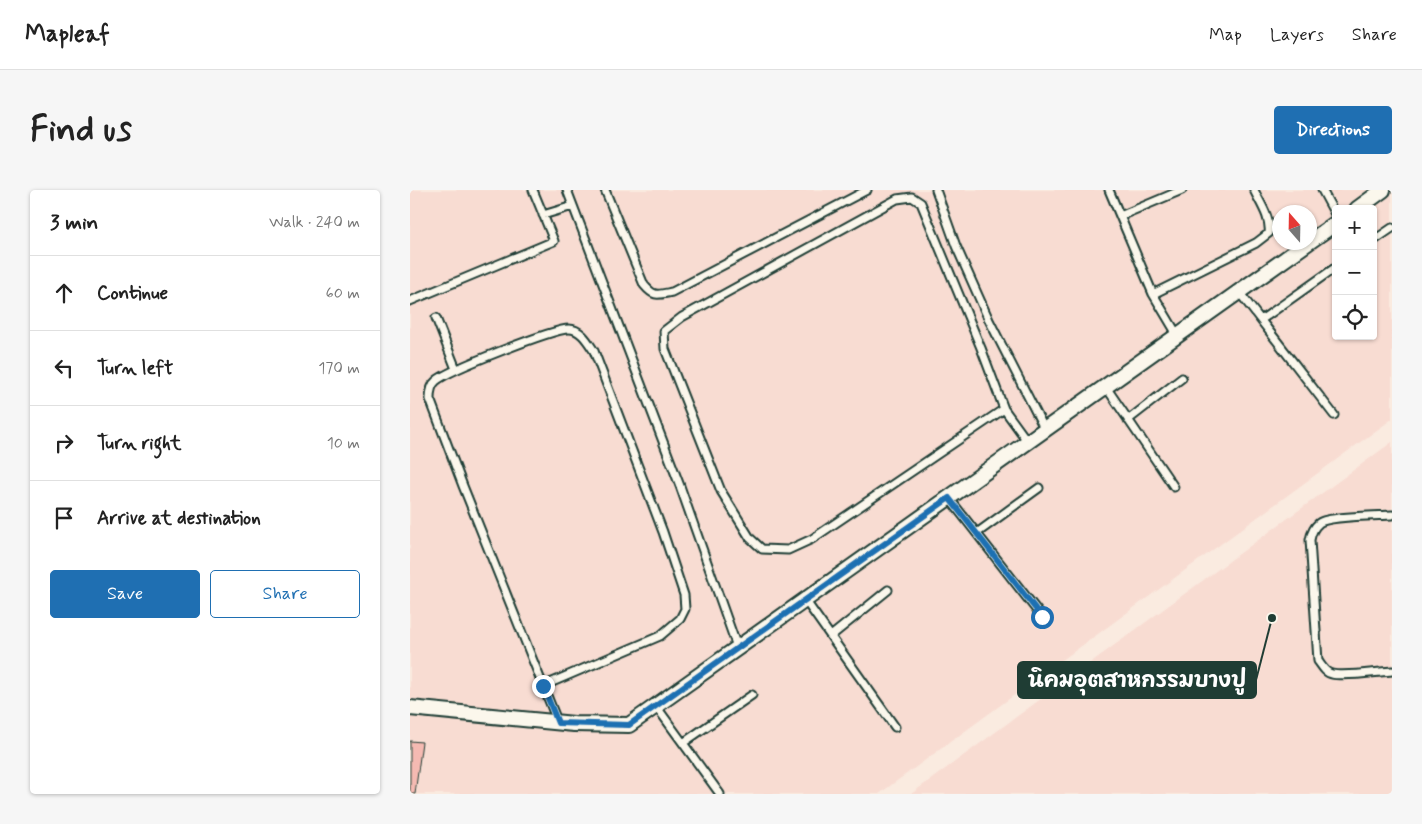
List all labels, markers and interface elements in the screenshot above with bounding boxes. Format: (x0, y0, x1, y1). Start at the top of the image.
text: Mapleaf (25, 19, 110, 50)
text: Map (1209, 23, 1242, 47)
text: Layers (1270, 23, 1324, 47)
text: Share (1352, 23, 1397, 47)
button: Directions (1274, 106, 1392, 154)
text: Find us (30, 107, 132, 153)
north arrow (1272, 205, 1317, 250)
map controls (1332, 205, 1377, 340)
button: + (1332, 205, 1377, 250)
text: 3 min (50, 209, 98, 237)
text: Walk · 240 m (269, 212, 360, 233)
button: − (1332, 250, 1377, 295)
icon: ahead (50, 279, 78, 307)
text: Continue (97, 281, 168, 306)
text: 60 m (326, 283, 360, 304)
button: locate (1332, 295, 1377, 340)
icon: left (50, 354, 78, 382)
text: Turn left (97, 356, 173, 381)
text: 170 m (318, 358, 360, 379)
icon: right (50, 429, 78, 457)
text: Turn right (97, 431, 181, 456)
text: 10 m (327, 433, 360, 454)
icon: arrive (50, 504, 78, 532)
text: Arrive at destination (97, 506, 261, 531)
button: Save (50, 570, 200, 618)
button: Share (210, 570, 360, 618)
route start (1031, 606, 1054, 629)
callout: นิคมอุตสาหกรรมบางปู (1018, 662, 1256, 698)
text: นิคมอุตสาหกรรมบางปู (1028, 667, 1246, 696)
route end (532, 675, 555, 698)

